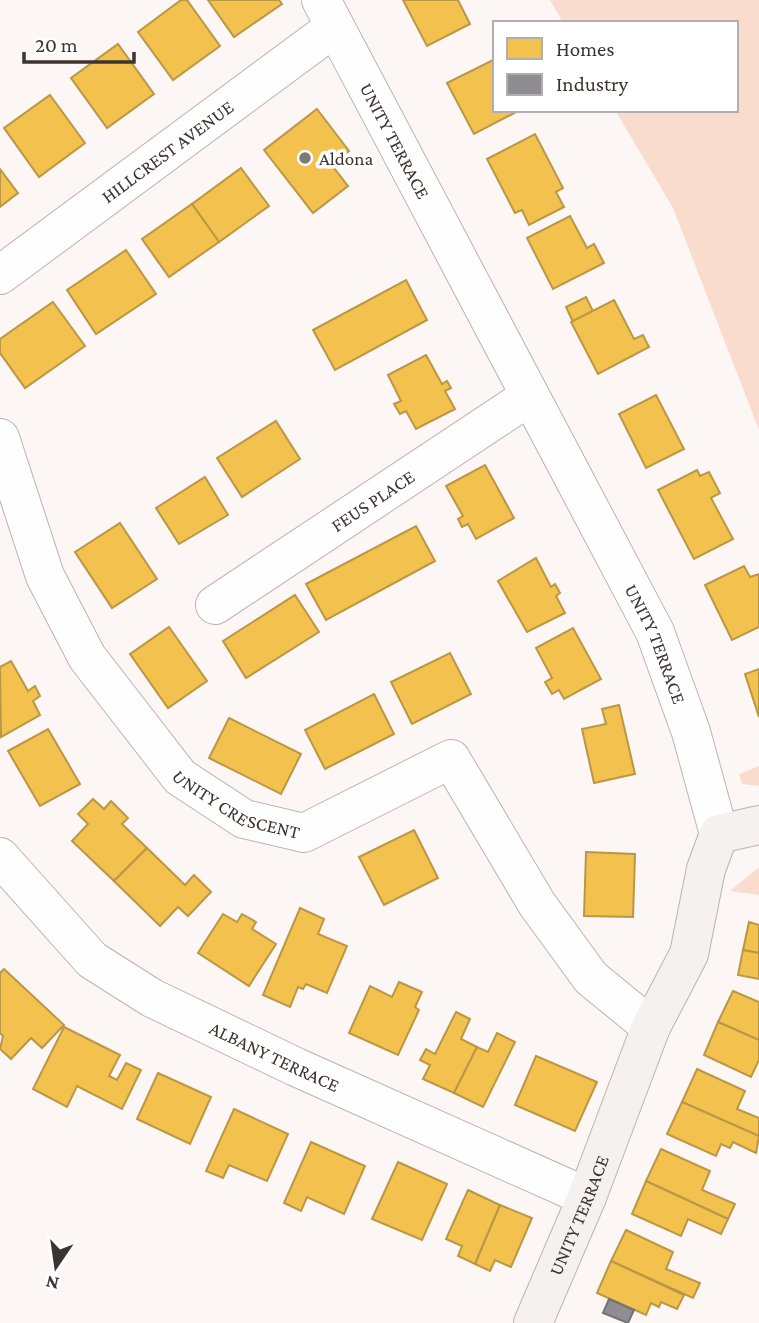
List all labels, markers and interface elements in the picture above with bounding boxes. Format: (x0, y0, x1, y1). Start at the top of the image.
scale bar (24, 21, 135, 65)
legend (493, 21, 738, 112)
text: 20 m (35, 33, 78, 57)
text: Homes (556, 37, 615, 61)
text: Industry (556, 72, 629, 96)
street label: UNITY TERRACE (356, 79, 434, 202)
street label: HILLCREST AVENUE (97, 96, 237, 207)
place label: Aldona (319, 148, 373, 169)
marker: Aldona (297, 150, 313, 166)
street label: FEUS PLACE (327, 466, 418, 536)
street label: UNITY TERRACE (621, 581, 690, 706)
street label: UNITY CRESCENT (168, 766, 303, 843)
street label: ALBANY TERRACE (206, 1017, 343, 1096)
street label: UNITY TERRACE (545, 1152, 613, 1279)
north arrow (21, 1232, 91, 1302)
text: N (44, 1271, 61, 1295)

